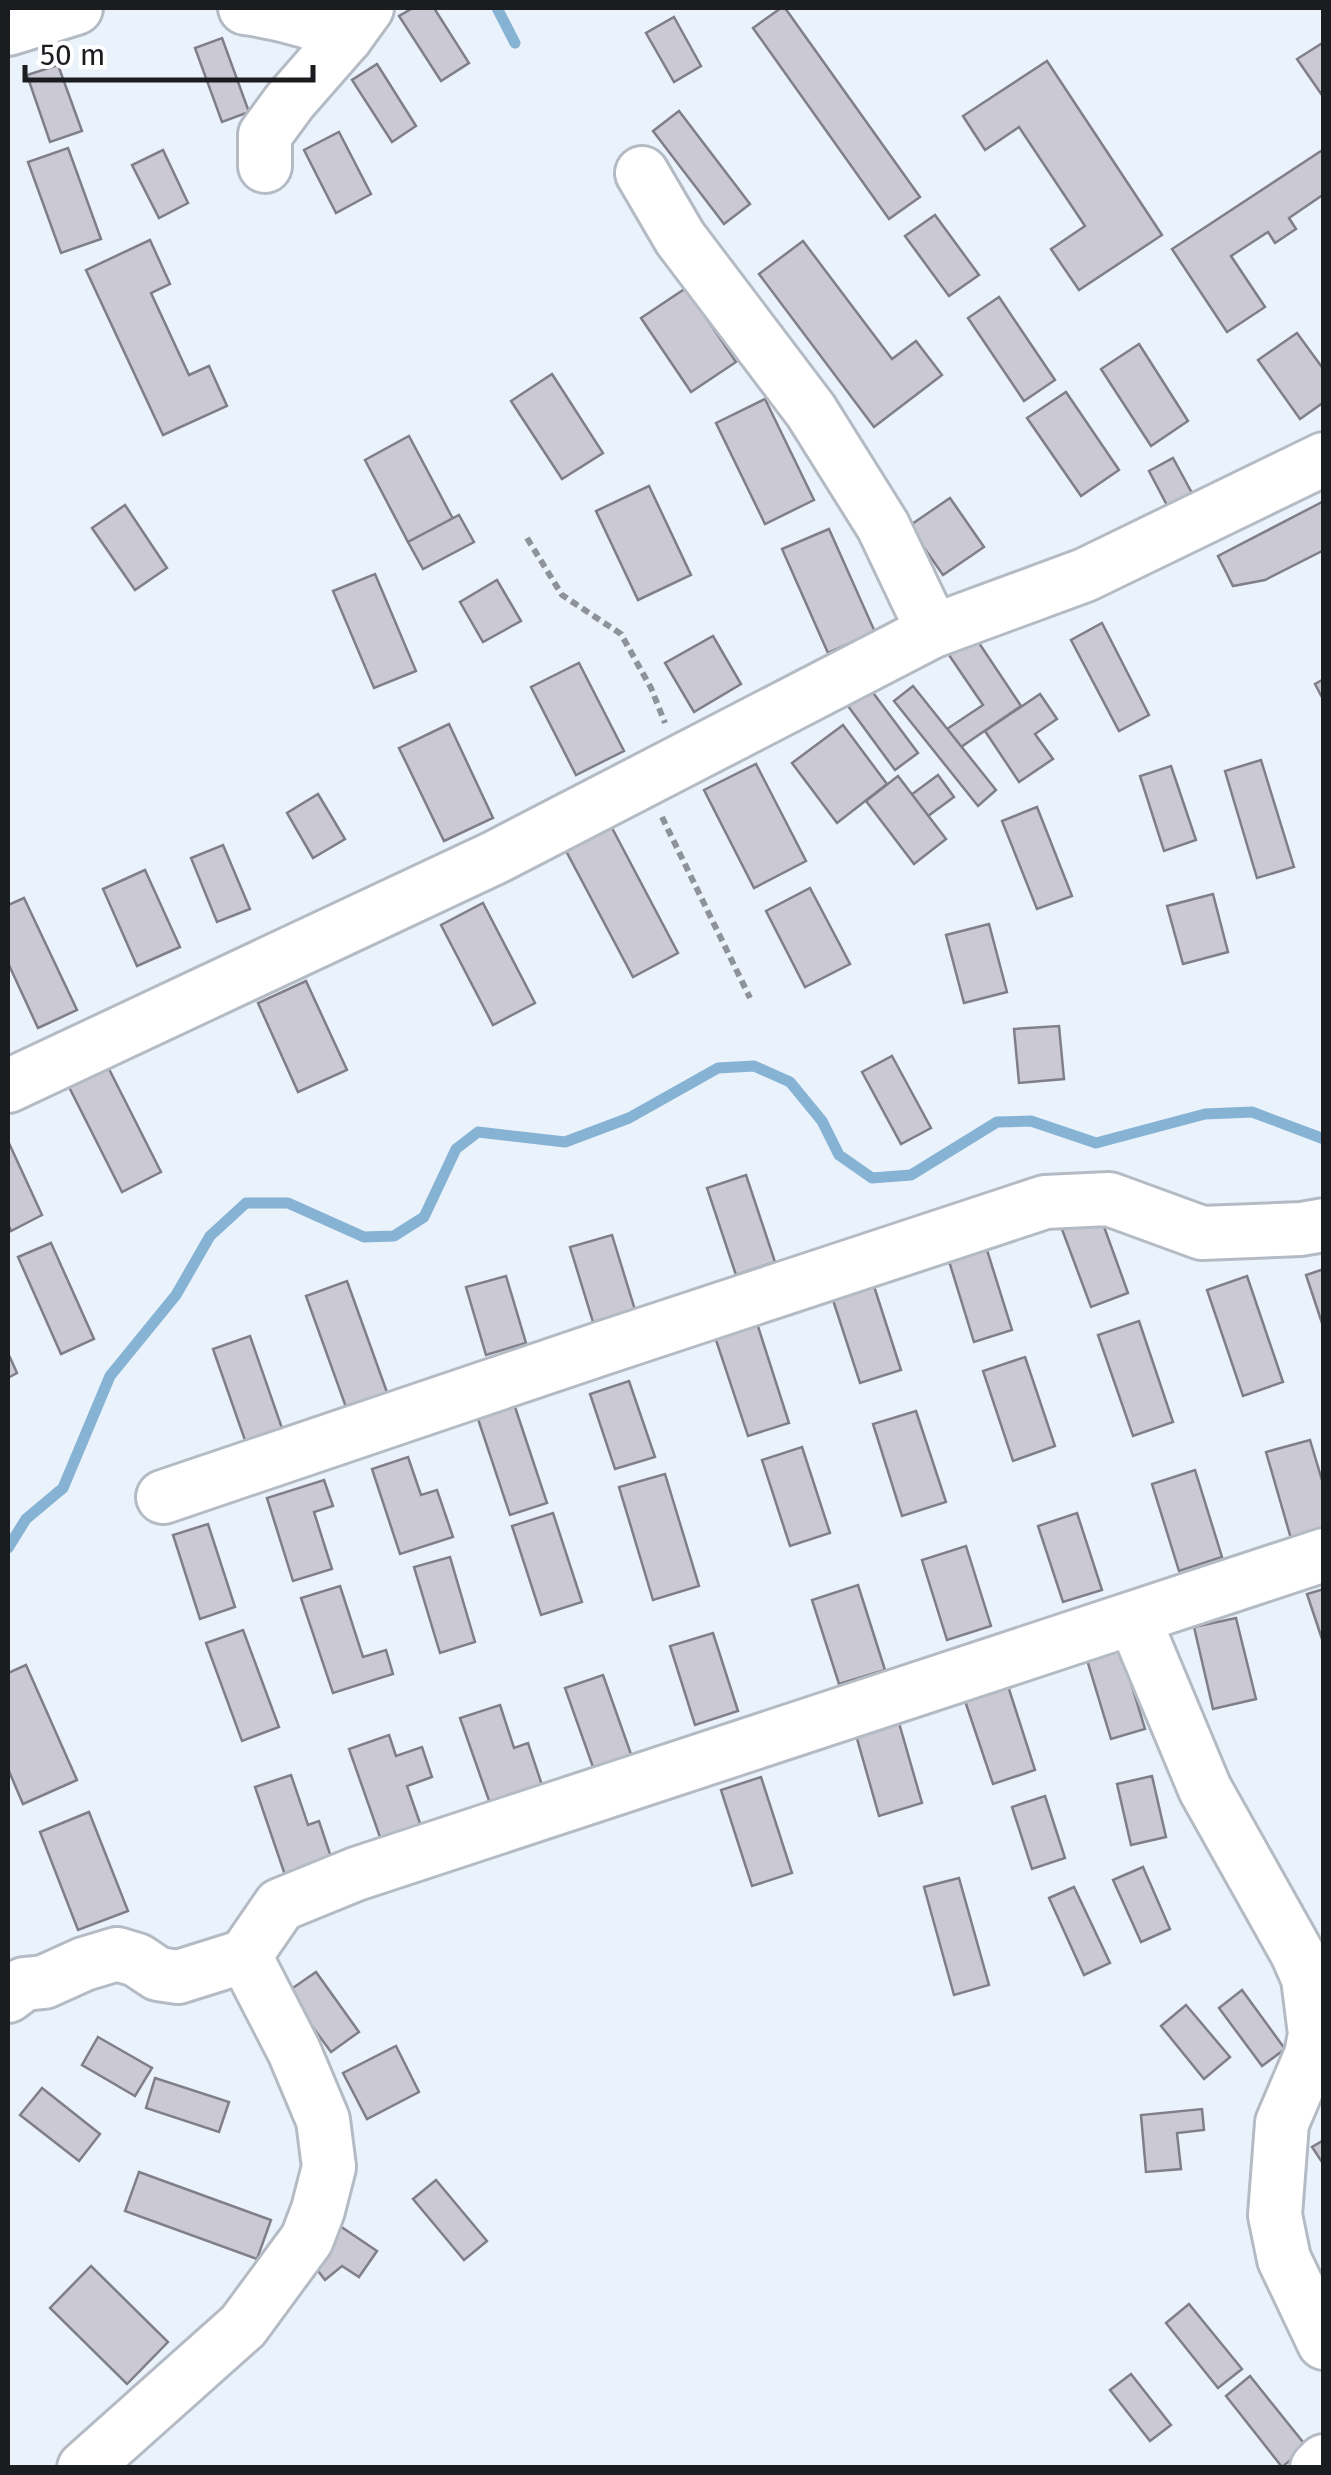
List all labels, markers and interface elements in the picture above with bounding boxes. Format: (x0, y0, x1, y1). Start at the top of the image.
scale bar (25, 20, 312, 82)
text: 50 m (40, 37, 105, 73)

